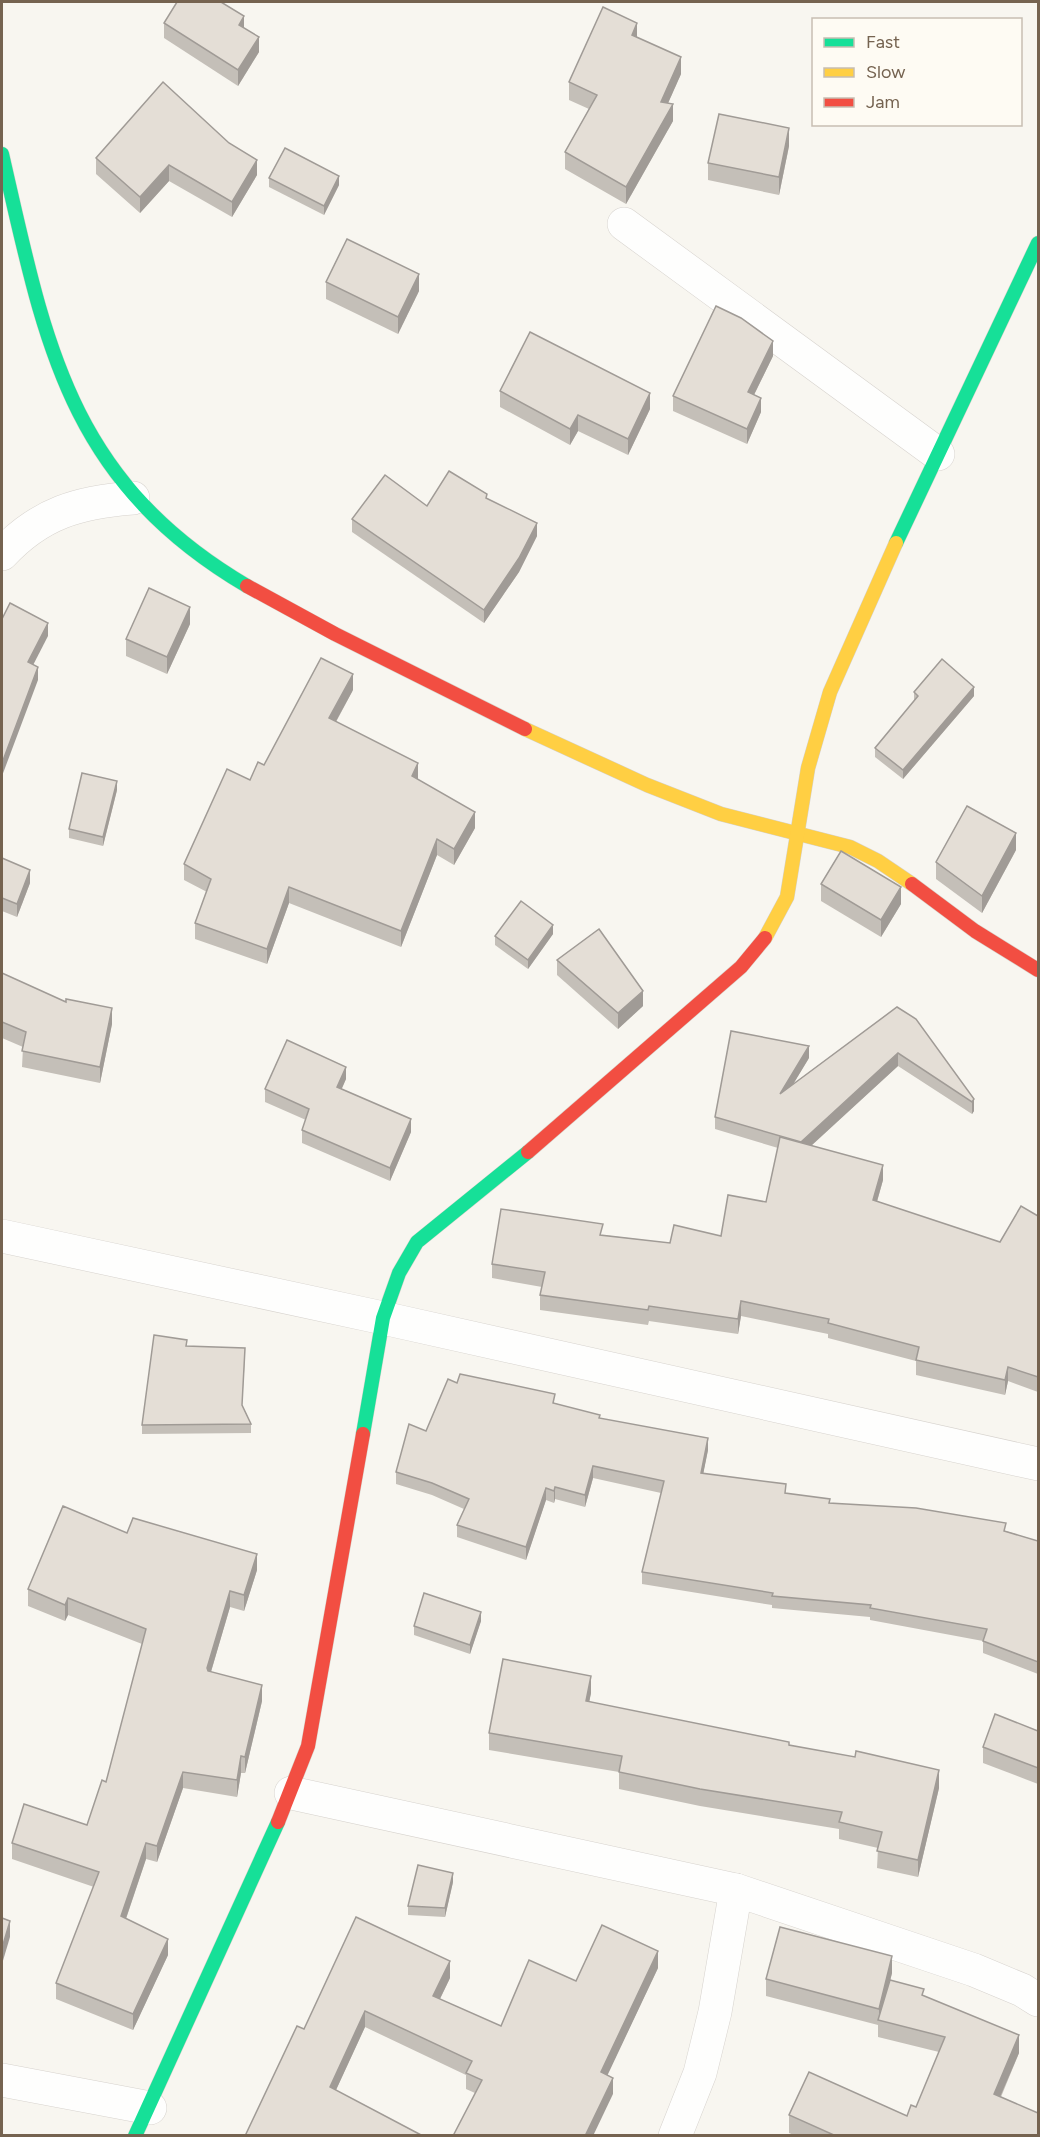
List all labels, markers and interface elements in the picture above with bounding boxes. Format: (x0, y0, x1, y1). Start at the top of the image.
legend (812, 18, 1022, 126)
text: Fast (866, 31, 900, 53)
text: Slow (866, 61, 905, 83)
text: Jam (866, 91, 900, 113)

